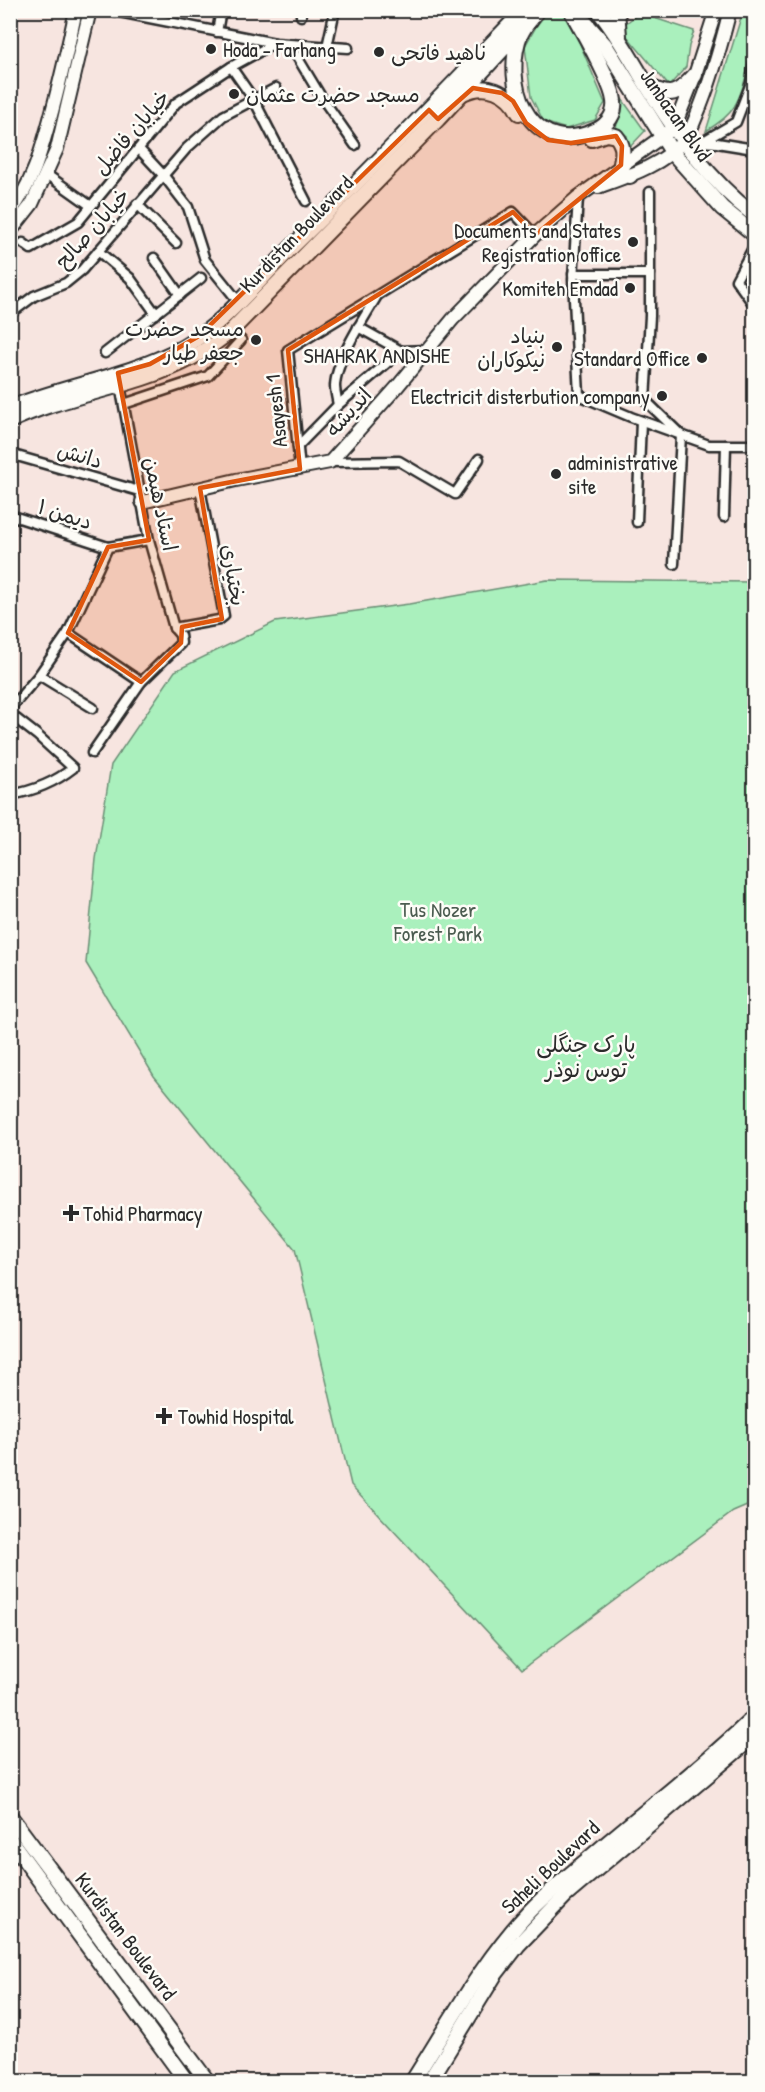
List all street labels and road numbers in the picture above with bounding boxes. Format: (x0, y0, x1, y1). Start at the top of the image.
street label: Janbazan Blvd (634, 63, 718, 167)
street label: خیابان فاضل (86, 83, 176, 181)
street label: Kurdistan Boulevard (233, 169, 359, 299)
street label: خیابان صالح (48, 181, 136, 275)
street label: Asayesh 1 (258, 373, 294, 449)
street label: اندیشه (318, 381, 378, 443)
street label: دانش (54, 435, 106, 475)
street label: استاد هیمن (137, 454, 185, 554)
street label: دیمن ۱ (34, 492, 96, 536)
street label: بختیاری (215, 542, 253, 608)
street label: Saheli Boulevard (495, 1814, 605, 1920)
street label: Kurdistan Boulevard (69, 1866, 183, 2006)

